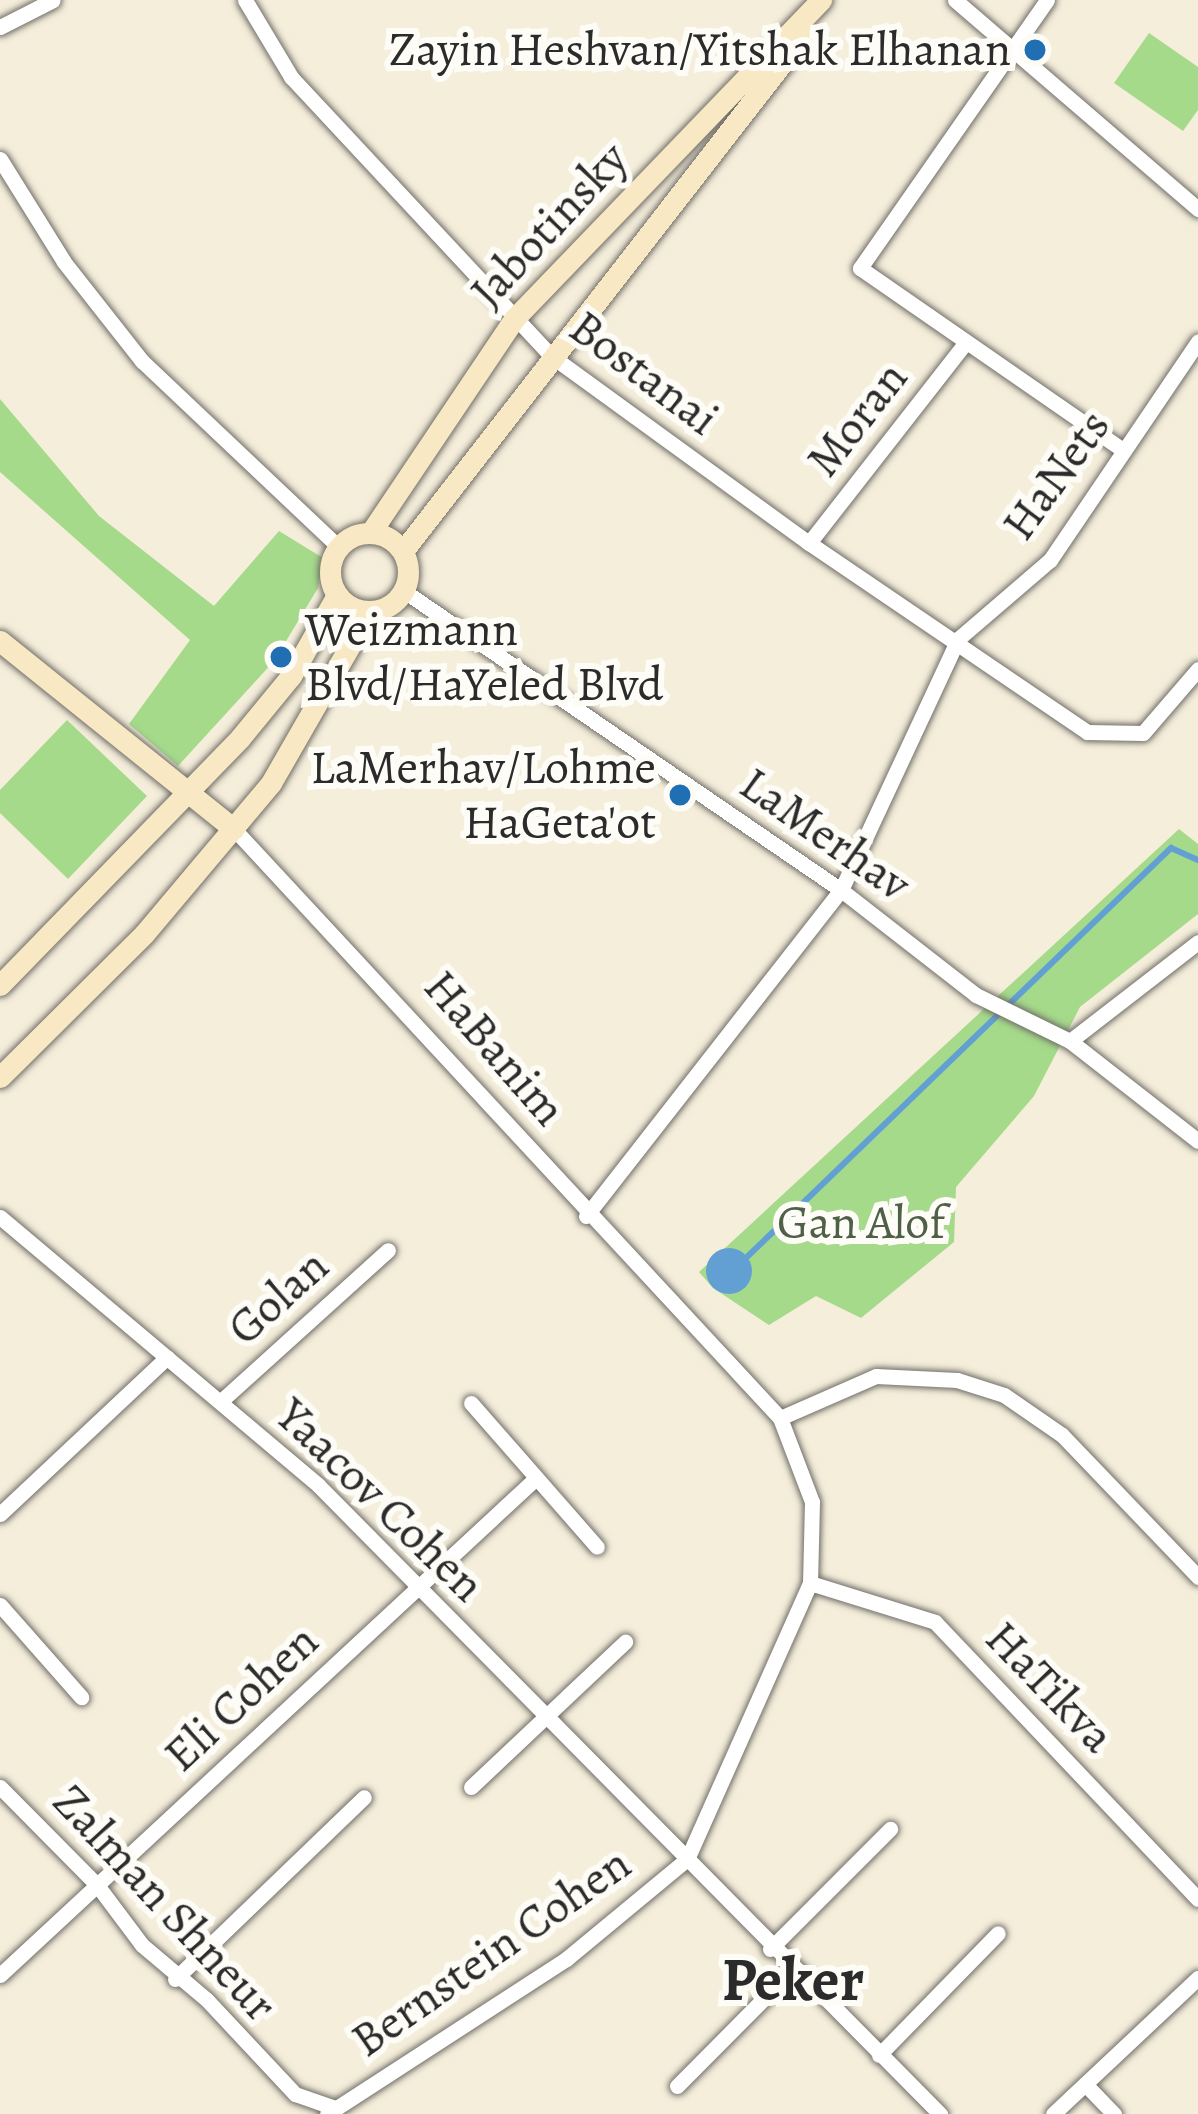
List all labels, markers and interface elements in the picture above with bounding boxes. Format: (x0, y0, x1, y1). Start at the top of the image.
place label: Zayin Heshvan/Yitshak Elhanan (389, 21, 1011, 79)
marker: Zayin Heshvan/Yitshak Elhanan (1022, 37, 1048, 63)
street label: Jabotinsky (458, 130, 640, 320)
street label: Bostanai (558, 298, 730, 448)
street label: Moran (794, 350, 920, 488)
street label: HaNets (990, 399, 1122, 551)
place label: Weizmann Blvd/HaYeled Blvd (305, 600, 663, 713)
marker: Weizmann Blvd/HaYeled Blvd (268, 644, 294, 670)
place label: LaMerhav/Lohme HaGeta'ot (310, 738, 656, 851)
street label: LaMerhav (729, 755, 921, 913)
marker: LaMerhav/Lohme HaGeta'ot (667, 782, 693, 808)
street label: HaBanim (412, 958, 578, 1138)
park label: Gan Alof (777, 1194, 945, 1252)
street label: Golan (216, 1237, 340, 1357)
street label: Yaacov Cohen (264, 1386, 496, 1614)
street label: HaTikva (973, 1609, 1127, 1765)
street label: Eli Cohen (152, 1612, 330, 1784)
street label: Zalman Shneur (41, 1773, 289, 2033)
street label: Bernstein Cohen (341, 1835, 641, 2069)
district label: Peker (722, 1944, 864, 2016)

